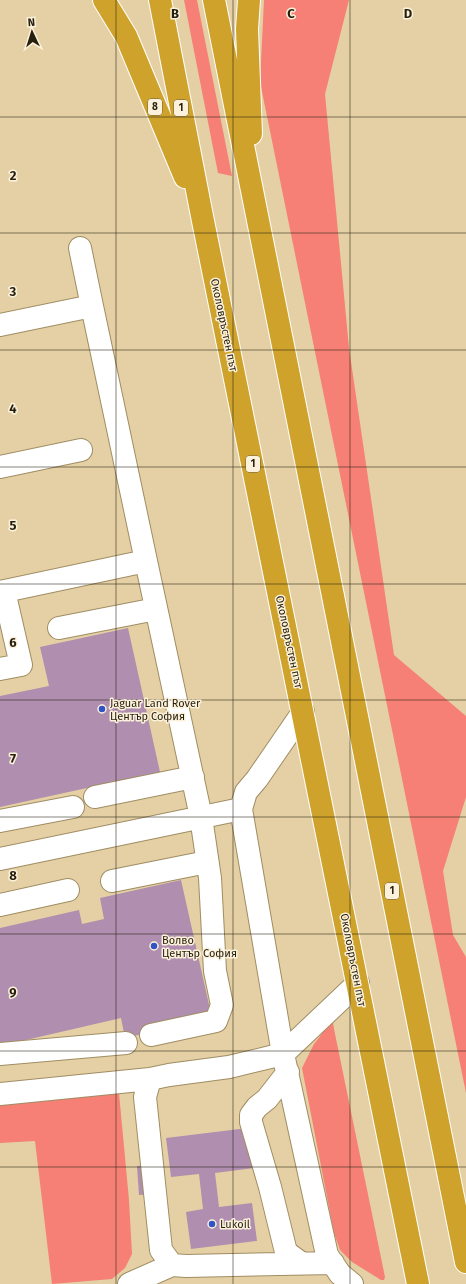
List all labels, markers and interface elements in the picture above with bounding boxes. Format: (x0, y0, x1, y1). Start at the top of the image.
text: B (171, 6, 179, 21)
text: C (287, 6, 295, 21)
text: D (404, 6, 413, 21)
north arrow (12, 12, 52, 52)
text: N (27, 16, 35, 29)
road number: 8 (148, 99, 162, 115)
road number: 1 (174, 100, 188, 116)
text: 2 (10, 168, 17, 183)
street label: Околовръстен път (208, 277, 240, 373)
text: 3 (9, 284, 17, 299)
text: 4 (9, 401, 17, 416)
road number: 1 (246, 456, 260, 472)
text: 5 (10, 518, 17, 533)
street label: Околовръстен път (273, 594, 305, 690)
text: 6 (9, 635, 17, 650)
place label: Jaguar Land Rover Център София (110, 697, 201, 723)
marker: Jaguar Land Rover Център София (97, 704, 107, 714)
text: 7 (10, 751, 16, 766)
text: 8 (9, 868, 17, 883)
road number: 1 (385, 883, 399, 899)
street label: Околовръстен път (338, 912, 368, 1008)
place label: Волво Център София (162, 934, 237, 960)
marker: Волво Център София (149, 941, 159, 951)
text: 9 (9, 985, 17, 1000)
place label: Lukoil (220, 1218, 250, 1231)
marker: Lukoil (207, 1219, 217, 1229)

